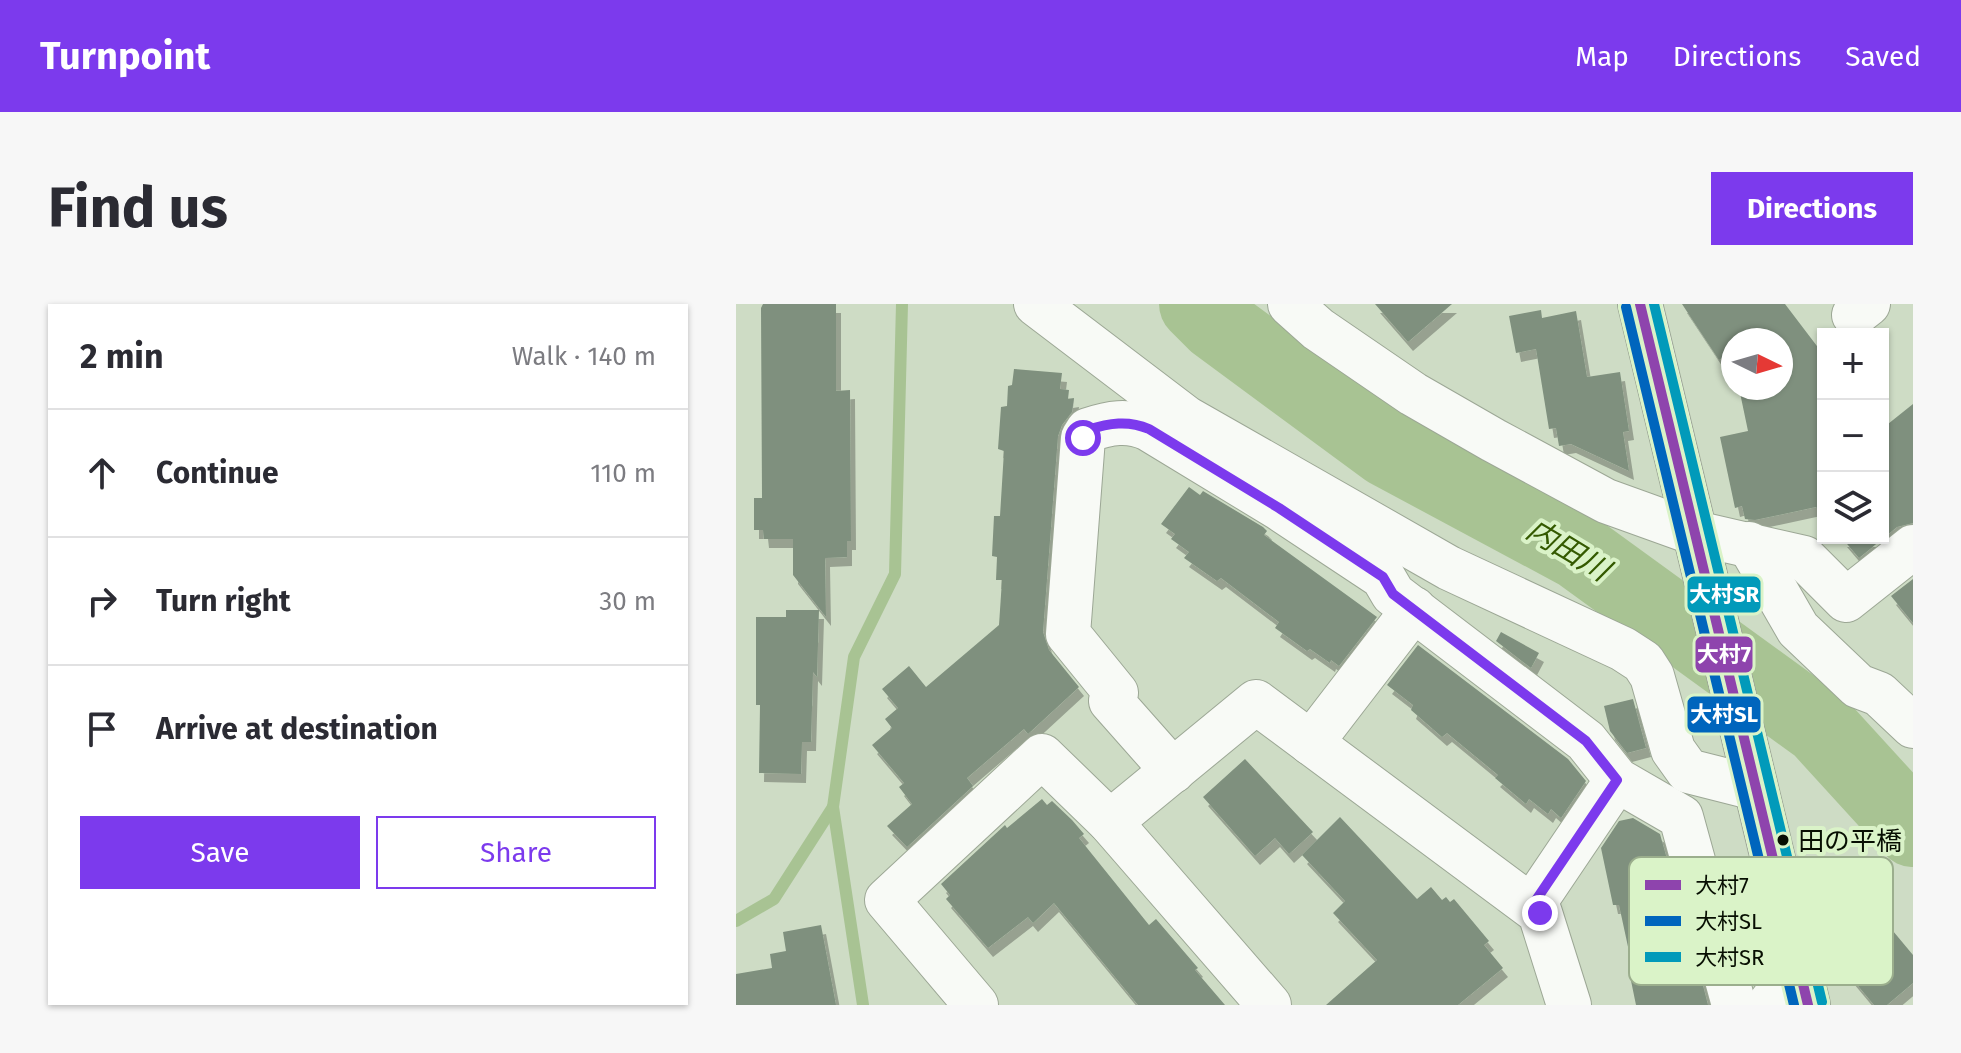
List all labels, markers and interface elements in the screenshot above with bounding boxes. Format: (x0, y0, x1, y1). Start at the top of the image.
text: Turnpoint (40, 33, 210, 79)
text: Map (1575, 40, 1629, 73)
text: Directions (1673, 40, 1801, 73)
text: Saved (1845, 40, 1921, 73)
button: Directions (1711, 172, 1913, 245)
text: Find us (48, 175, 228, 242)
north arrow (1721, 328, 1793, 400)
map controls (1817, 328, 1889, 544)
button: + (1817, 328, 1889, 400)
text: 2 min (80, 336, 164, 377)
text: Walk · 140 m (512, 341, 656, 372)
button: − (1817, 400, 1889, 472)
route start (1065, 420, 1101, 456)
icon: ahead (80, 451, 124, 495)
text: Continue (156, 455, 279, 491)
text: 110 m (590, 458, 656, 489)
button: layers (1817, 472, 1889, 544)
water label: 内田川 (1520, 511, 1618, 590)
line badge: 大村SR (1686, 575, 1762, 614)
icon: right (80, 579, 124, 623)
text: 大村SR (1689, 581, 1759, 608)
text: Turn right (156, 583, 291, 619)
text: 30 m (599, 586, 656, 617)
line badge: 大村7 (1694, 635, 1754, 674)
text: 大村7 (1697, 641, 1751, 668)
line badge: 大村SL (1686, 695, 1762, 734)
text: 大村SL (1690, 701, 1758, 728)
icon: arrive (80, 707, 124, 751)
text: Arrive at destination (156, 711, 438, 747)
button: Save (80, 816, 360, 889)
button: Share (376, 816, 656, 889)
place label: 田の平橋 (1798, 826, 1902, 857)
marker: 田の平橋 (1775, 832, 1791, 848)
legend (1629, 857, 1893, 985)
text: 大村7 (1695, 872, 1749, 899)
route end (1522, 895, 1558, 931)
text: 大村SL (1695, 908, 1762, 935)
text: 大村SR (1695, 944, 1764, 971)

